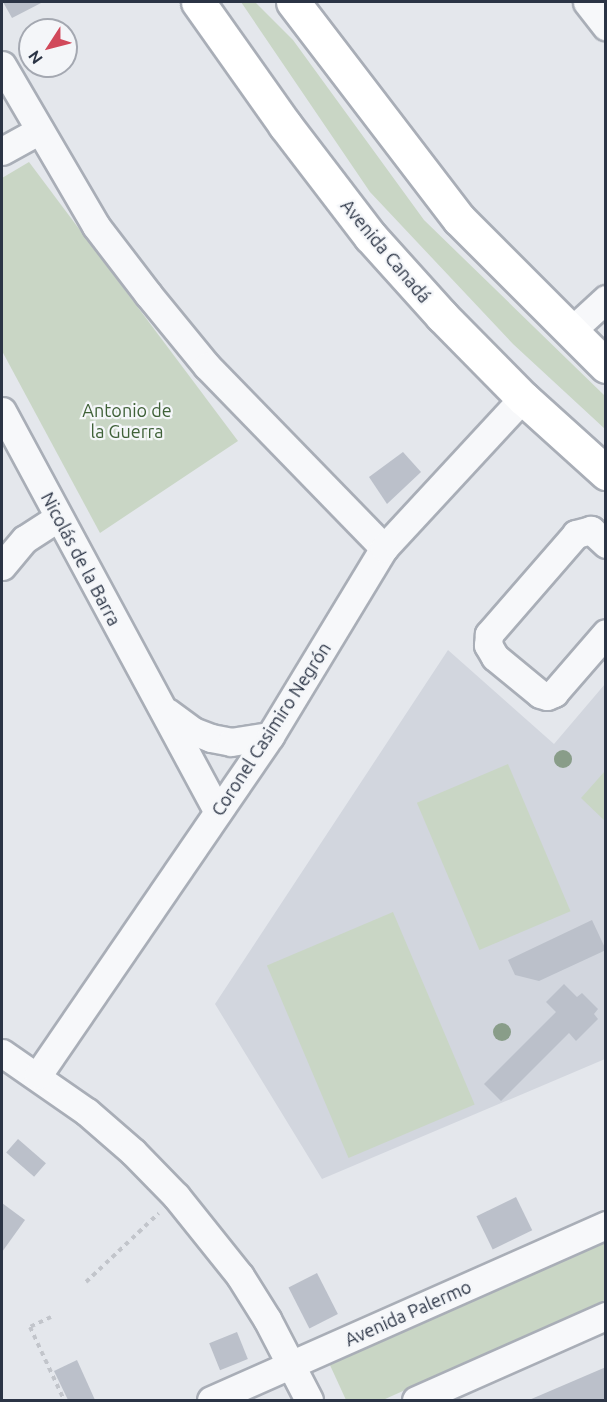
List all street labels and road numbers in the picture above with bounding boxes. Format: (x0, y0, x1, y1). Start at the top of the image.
street label: Avenida Canadá (336, 195, 436, 307)
street label: Nicolás de la Barra (37, 488, 125, 630)
street label: Coronel Casimiro Negrón (207, 638, 335, 820)
street label: Avenida Palermo (341, 1275, 475, 1351)

